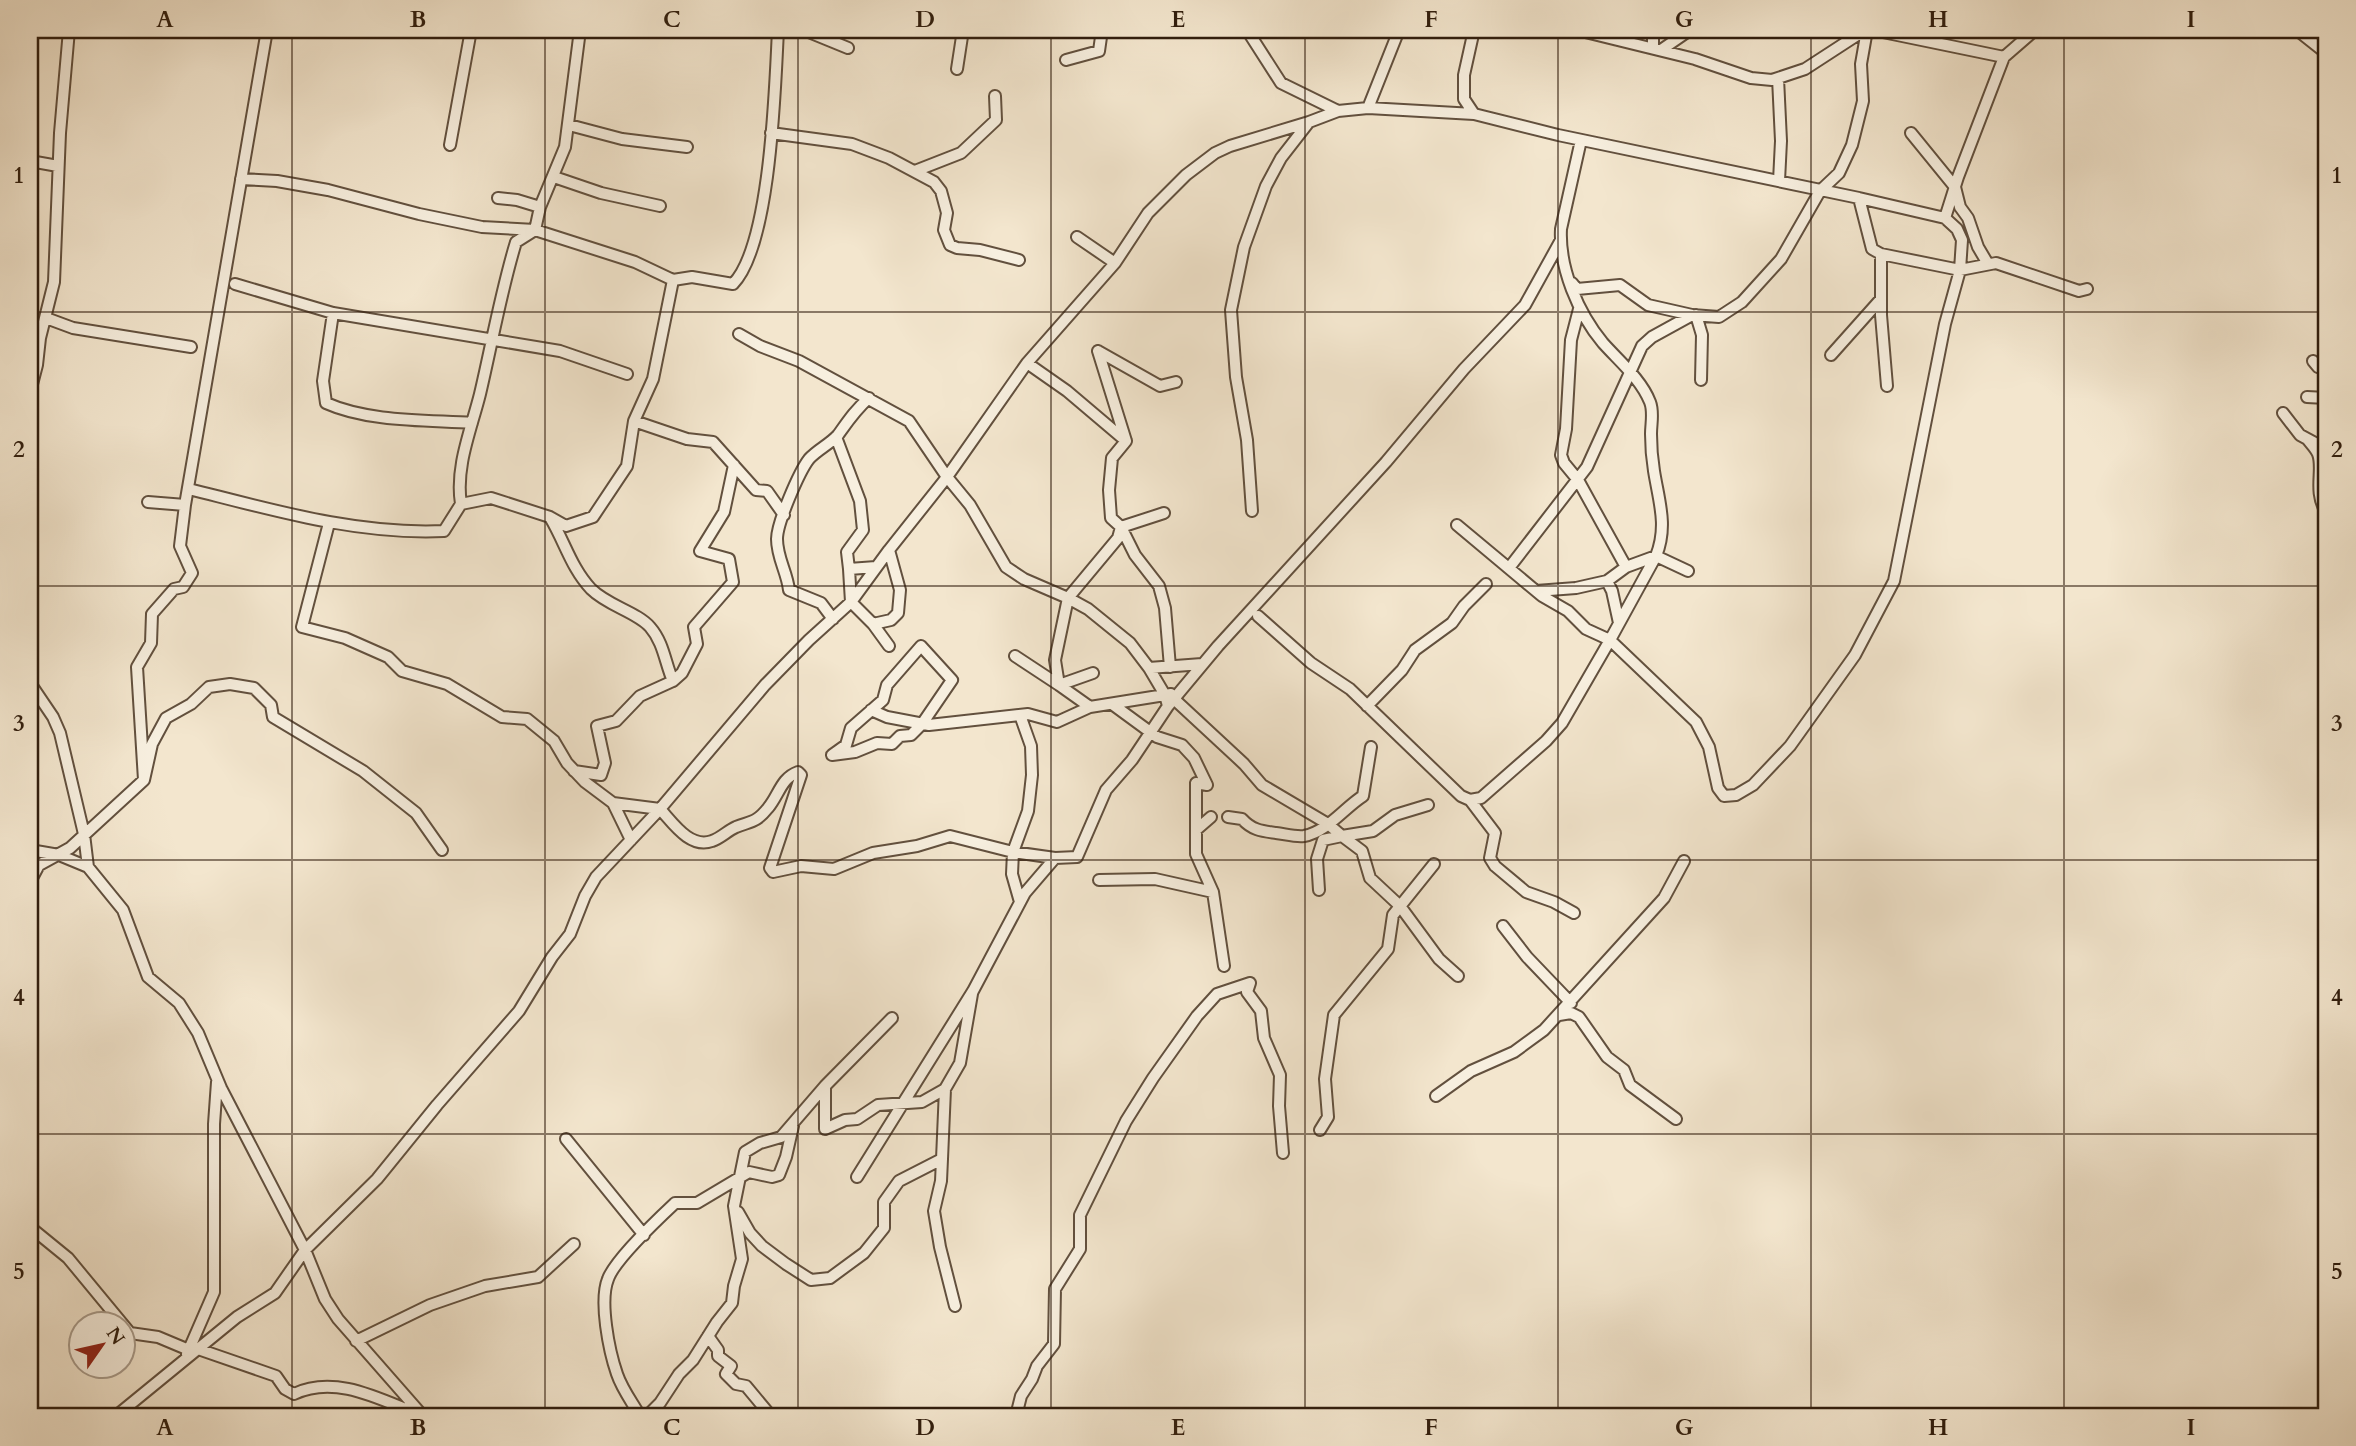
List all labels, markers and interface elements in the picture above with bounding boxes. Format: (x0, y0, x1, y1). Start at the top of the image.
text: A (156, 4, 174, 35)
text: B (410, 4, 426, 35)
text: C (663, 4, 681, 35)
text: D (915, 4, 935, 35)
text: E (1171, 4, 1185, 35)
text: F (1424, 4, 1438, 35)
text: G (1675, 4, 1694, 35)
text: H (1928, 4, 1948, 35)
text: I (2187, 4, 2195, 35)
text: 1 (13, 160, 25, 191)
text: 1 (2331, 160, 2343, 191)
text: 2 (13, 434, 25, 465)
text: 2 (2331, 434, 2343, 465)
text: 3 (13, 708, 25, 739)
text: 3 (2331, 708, 2343, 739)
text: 4 (13, 982, 25, 1013)
text: 4 (2331, 982, 2343, 1013)
text: 5 (13, 1256, 25, 1287)
text: 5 (2331, 1256, 2343, 1287)
north arrow (66, 1310, 136, 1380)
text: N (100, 1322, 131, 1351)
text: A (156, 1412, 174, 1443)
text: B (410, 1412, 426, 1443)
text: C (663, 1412, 681, 1443)
text: D (915, 1412, 935, 1443)
text: E (1171, 1412, 1185, 1443)
text: F (1424, 1412, 1438, 1443)
text: G (1675, 1412, 1694, 1443)
text: H (1928, 1412, 1948, 1443)
text: I (2187, 1412, 2195, 1443)

